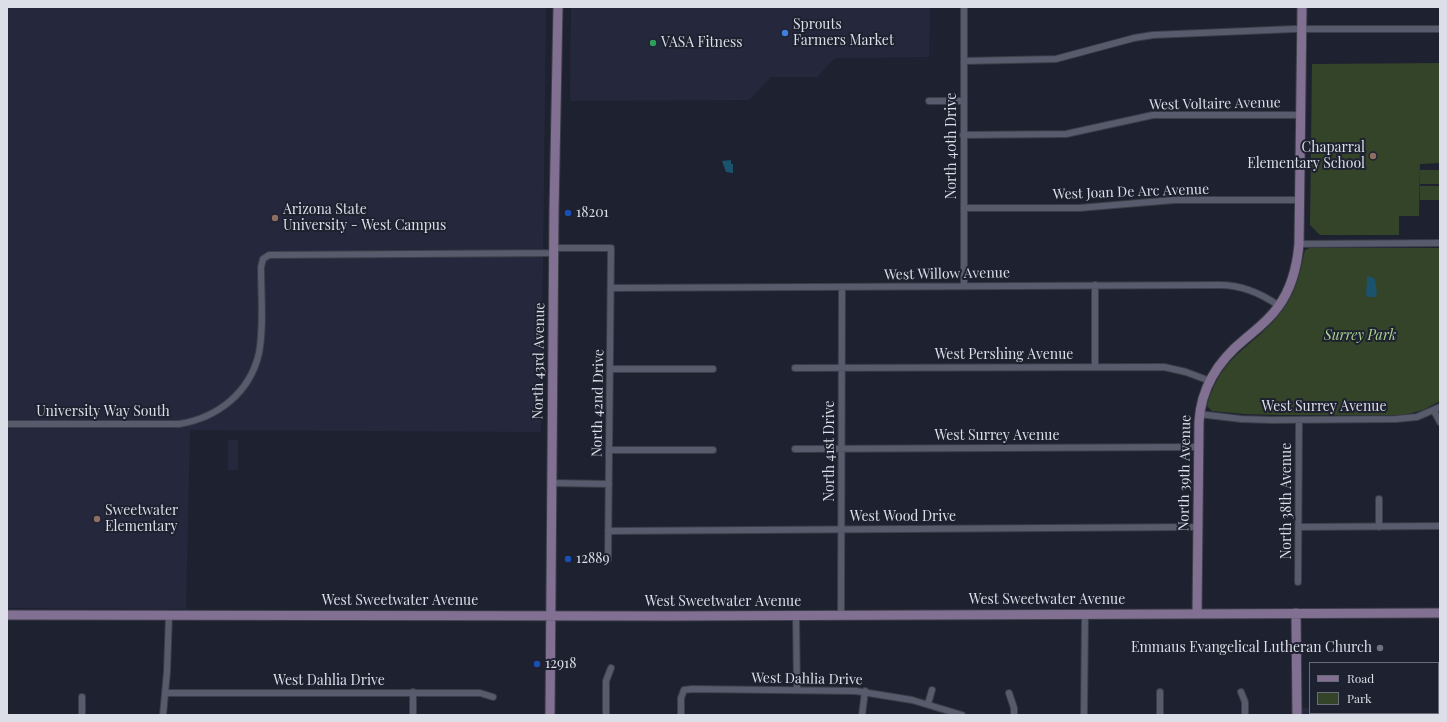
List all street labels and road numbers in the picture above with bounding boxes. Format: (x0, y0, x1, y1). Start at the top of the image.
street label: North 40th Drive (944, 93, 960, 199)
street label: West Voltaire Avenue (1149, 94, 1281, 114)
street label: West Joan De Arc Avenue (1053, 181, 1209, 203)
street label: West Willow Avenue (884, 265, 1010, 283)
street label: North 43rd Avenue (530, 302, 548, 420)
street label: West Pershing Avenue (935, 347, 1073, 363)
street label: North 42nd Drive (589, 349, 607, 457)
street label: West Surrey Avenue (1261, 399, 1387, 415)
street label: North 41st Drive (822, 400, 838, 502)
street label: University Way South (36, 404, 170, 420)
street label: North 39th Avenue (1176, 415, 1194, 531)
street label: West Surrey Avenue (934, 428, 1060, 444)
street label: North 38th Avenue (1279, 443, 1295, 559)
street label: West Wood Drive (850, 509, 956, 525)
street label: West Sweetwater Avenue (969, 592, 1125, 608)
street label: West Sweetwater Avenue (322, 593, 478, 609)
street label: West Sweetwater Avenue (645, 594, 801, 610)
street label: West Dahlia Drive (751, 670, 863, 688)
street label: West Dahlia Drive (273, 673, 385, 689)

